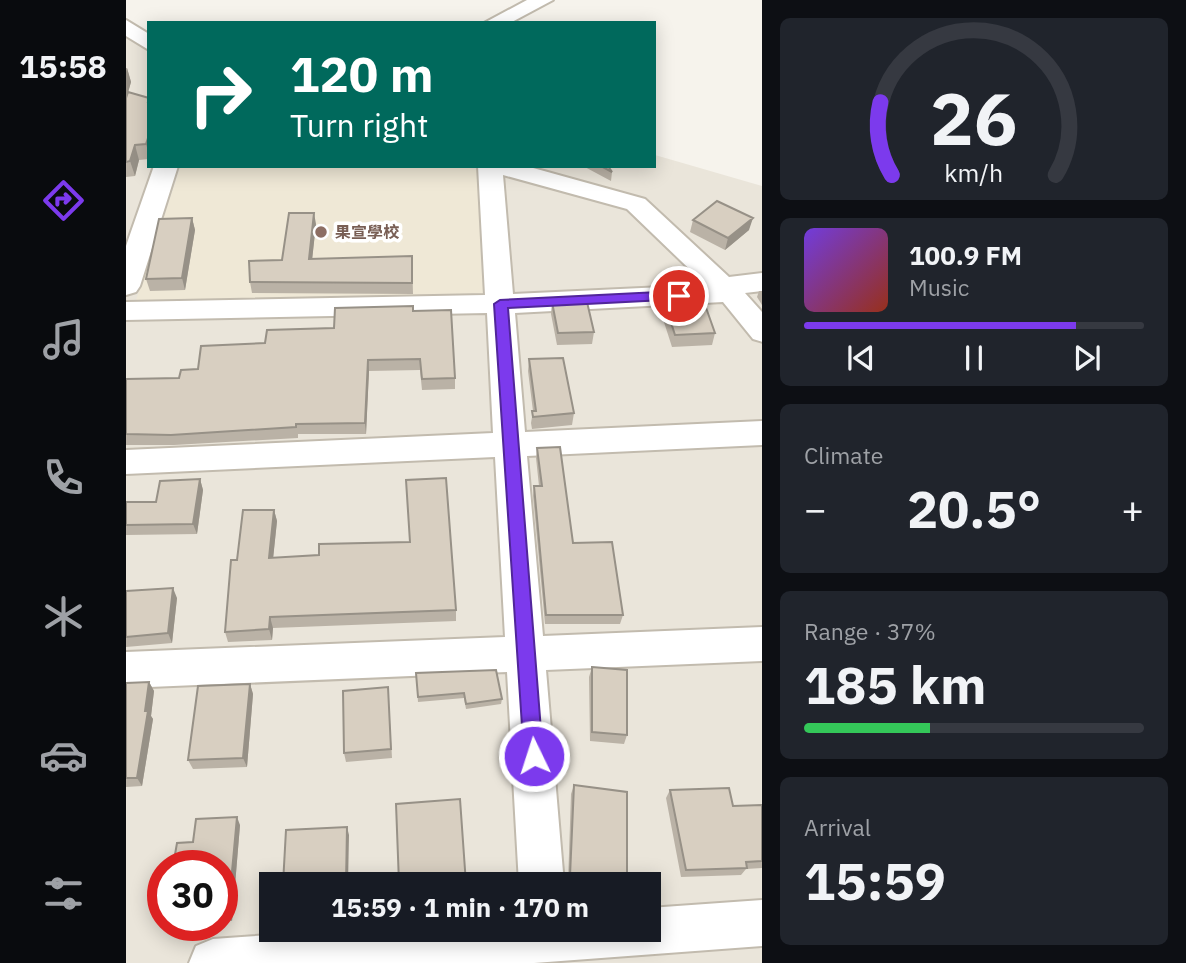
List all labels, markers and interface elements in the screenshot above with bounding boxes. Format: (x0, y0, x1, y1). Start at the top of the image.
text: 120 m (290, 42, 434, 105)
text: 15:58 (19, 45, 107, 87)
icon: right (175, 49, 266, 140)
text: 26 (930, 70, 1018, 165)
text: Turn right (290, 104, 428, 146)
text: km/h (945, 156, 1003, 189)
icon: directions (39, 176, 88, 225)
place label: 果宣學校 (335, 222, 400, 242)
marker: 果宣學校 (313, 224, 329, 240)
text: 100.9 FM (909, 238, 1022, 272)
pin (649, 266, 709, 326)
text: Music (909, 272, 969, 302)
icon: arrive (660, 277, 698, 315)
icon: music (39, 315, 88, 364)
icon: previous (842, 339, 880, 377)
icon: pause (955, 339, 993, 377)
icon: next (1068, 339, 1106, 377)
text: Climate (804, 440, 883, 470)
icon: phone (39, 453, 88, 502)
text: 20.5° (907, 475, 1041, 542)
text: − (804, 484, 827, 533)
text: + (1121, 484, 1144, 533)
icon: climate (39, 592, 88, 641)
text: Range · 37% (804, 616, 936, 646)
text: 185 km (804, 651, 986, 718)
position arrow (497, 719, 571, 793)
icon: car (39, 731, 88, 780)
text: Arrival (804, 812, 871, 842)
text: 15:59 (804, 847, 946, 914)
speed limit sign: 30 (147, 850, 238, 941)
icon: filters (39, 869, 88, 918)
text: 15:59 · 1 min · 170 m (331, 890, 589, 924)

